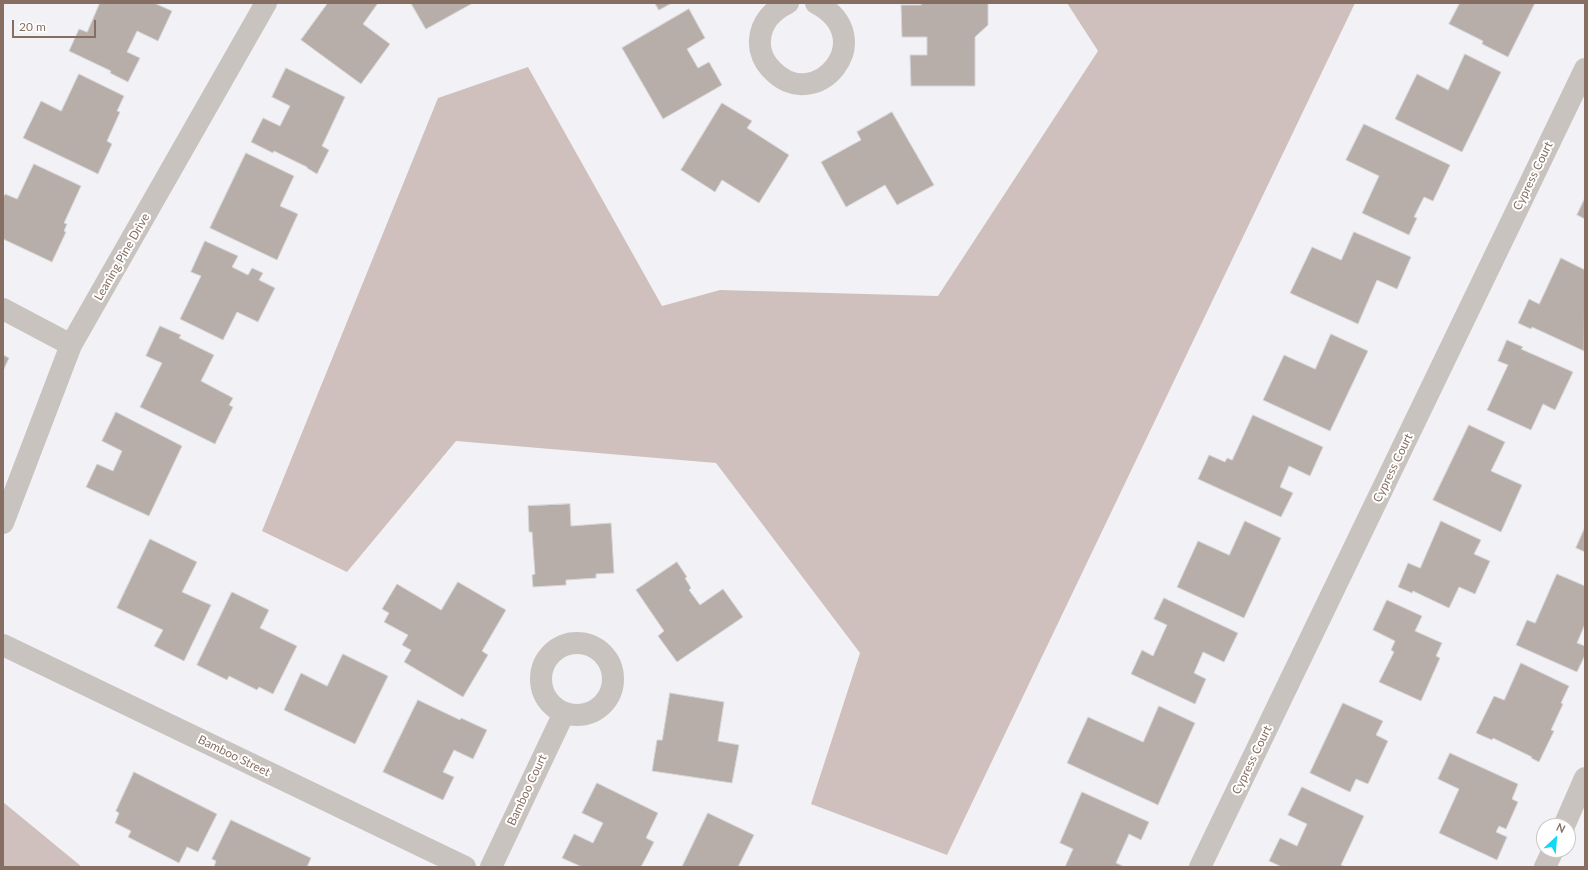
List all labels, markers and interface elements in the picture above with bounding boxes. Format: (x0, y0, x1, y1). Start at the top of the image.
scale bar (14, 12, 98, 38)
text: 20 m (19, 19, 46, 34)
street label: Cypress Court (1510, 139, 1556, 213)
street label: Leaning Pine Drive (91, 211, 153, 303)
street label: Cypress Court (1370, 431, 1416, 505)
street label: Cypress Court (1229, 723, 1275, 797)
street label: Bamboo Street (196, 732, 272, 780)
street label: Bamboo Court (504, 752, 550, 828)
north arrow (1536, 818, 1576, 858)
text: N (1554, 820, 1568, 835)

